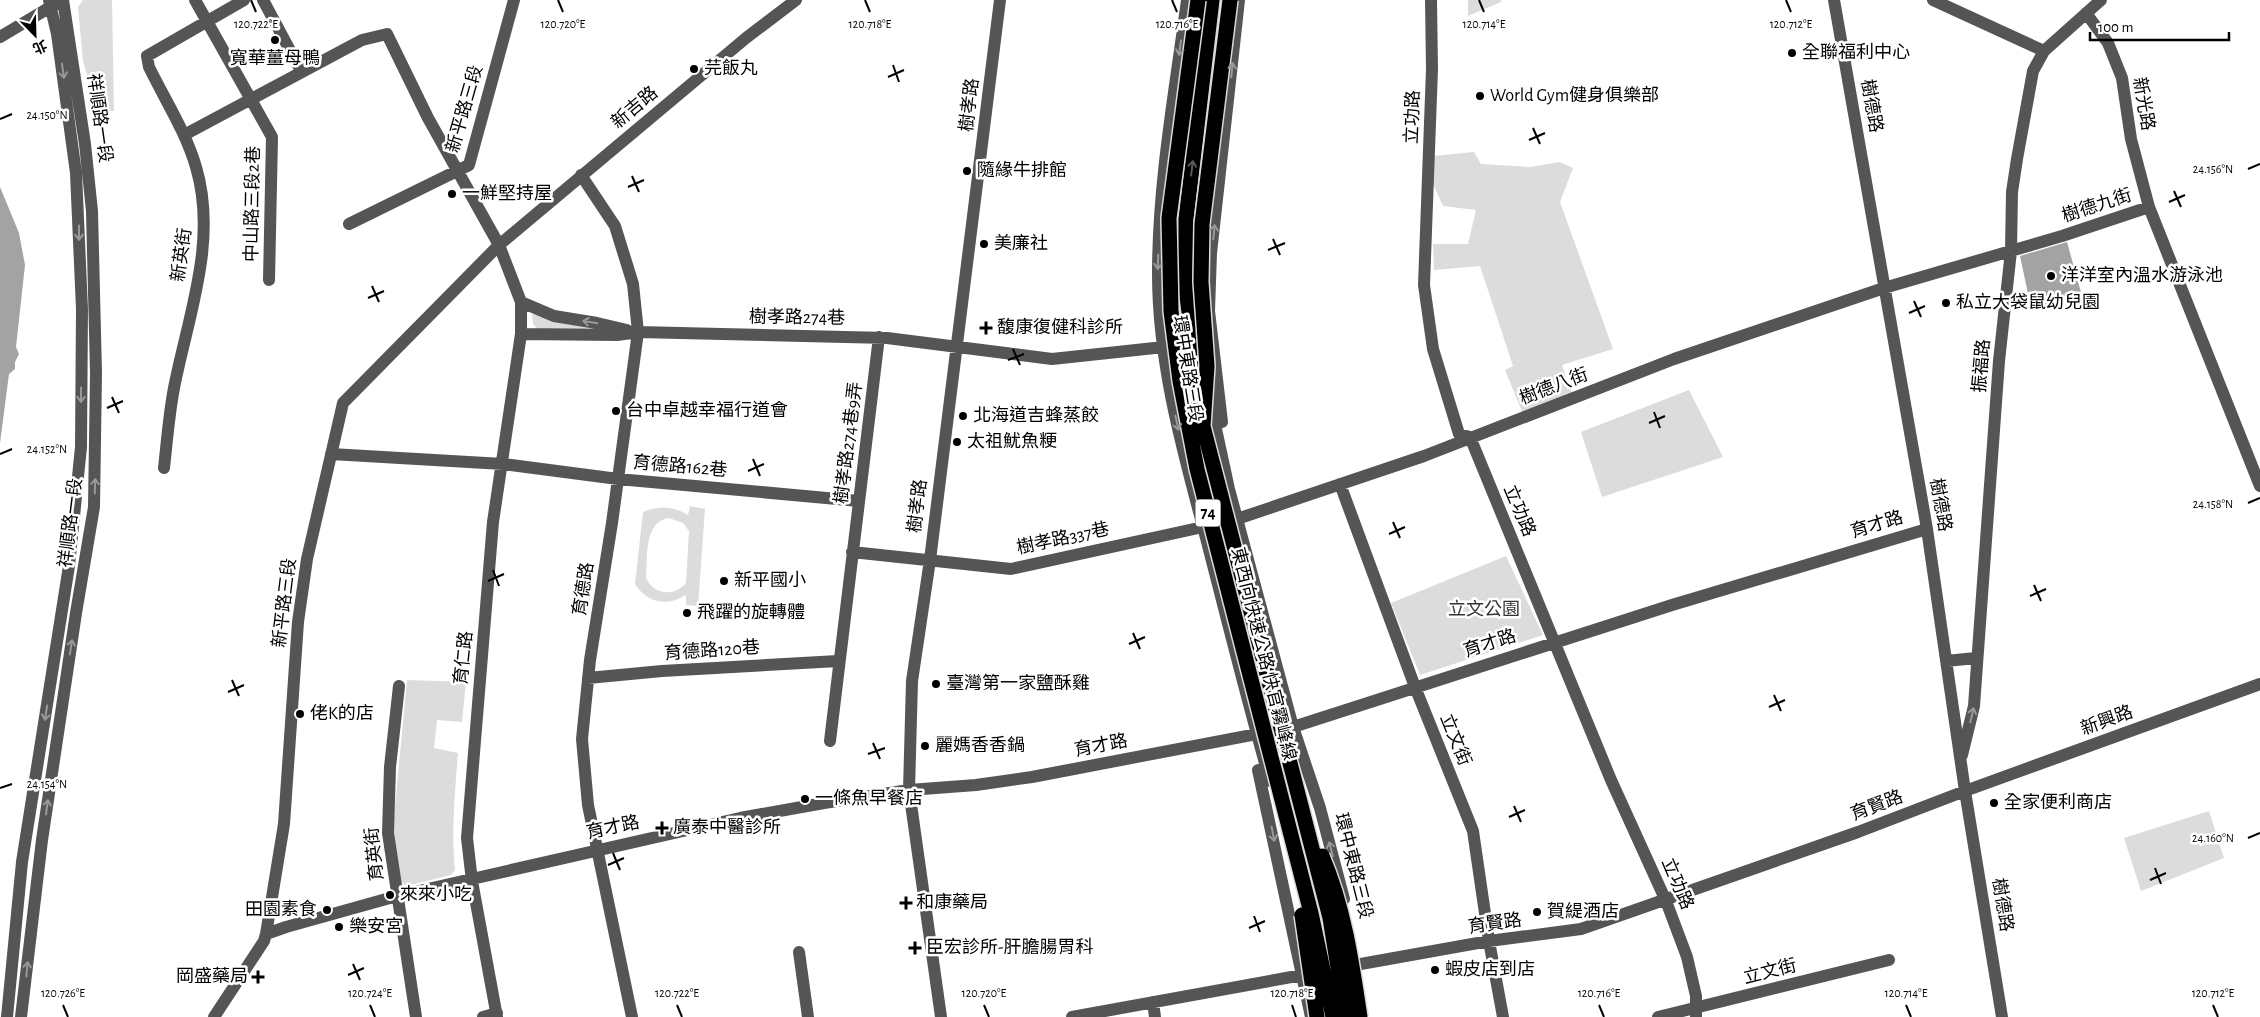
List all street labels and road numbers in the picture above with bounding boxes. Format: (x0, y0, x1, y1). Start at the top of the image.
street label: 新平路三段 (442, 63, 486, 155)
street label: 祥順路一段 (84, 72, 116, 164)
street label: 新光路 (2129, 76, 2159, 132)
street label: 樹孝路 (956, 77, 982, 133)
street label: 樹德路 (1857, 78, 1887, 134)
street label: 新吉路 (607, 82, 661, 132)
street label: 立功路 (1401, 90, 1423, 144)
street label: 中山路三段2巷 (241, 146, 263, 262)
street label: 樹德九街 (2059, 184, 2134, 226)
street label: 新英街 (167, 227, 195, 283)
street label: 樹孝路274巷 (749, 306, 845, 328)
street label: 環中東路三段 (1170, 314, 1206, 424)
street label: 振福路 (1969, 338, 1993, 394)
street label: 樹德八街 (1516, 364, 1591, 408)
street label: 樹孝路274巷9弄 (831, 381, 865, 505)
street label: 育德路162巷 (632, 452, 728, 480)
street label: 祥順路一段 (55, 477, 85, 569)
street label: 樹德路 (1926, 477, 1956, 533)
street label: 樹孝路 (904, 478, 930, 534)
street label: 立功路 (1500, 482, 1540, 539)
road number: 74 (1196, 499, 1220, 526)
street label: 育才路 (1848, 507, 1905, 542)
street label: 樹孝路337巷 (1015, 518, 1111, 558)
street label: 東西向快速公路 快官霧峰線 (1228, 545, 1300, 762)
street label: 新平路三段 (269, 557, 299, 649)
street label: 育德路 (569, 561, 597, 617)
street label: 育才路 (1461, 625, 1518, 661)
street label: 育仁路 (450, 630, 476, 686)
street label: 育德路120巷 (663, 637, 760, 663)
street label: 新興路 (2078, 701, 2135, 739)
street label: 立文街 (1437, 711, 1475, 768)
street label: 育才路 (1072, 730, 1129, 760)
street label: 育賢路 (1848, 786, 1905, 824)
street label: 環中東路三段 (1331, 811, 1377, 921)
street label: 育才路 (584, 812, 641, 842)
street label: 育英街 (361, 826, 387, 882)
street label: 立功路 (1658, 855, 1698, 912)
street label: 樹德路 (1989, 877, 2017, 933)
street label: 育賢路 (1467, 909, 1523, 937)
street label: 立文街 (1741, 955, 1798, 987)

